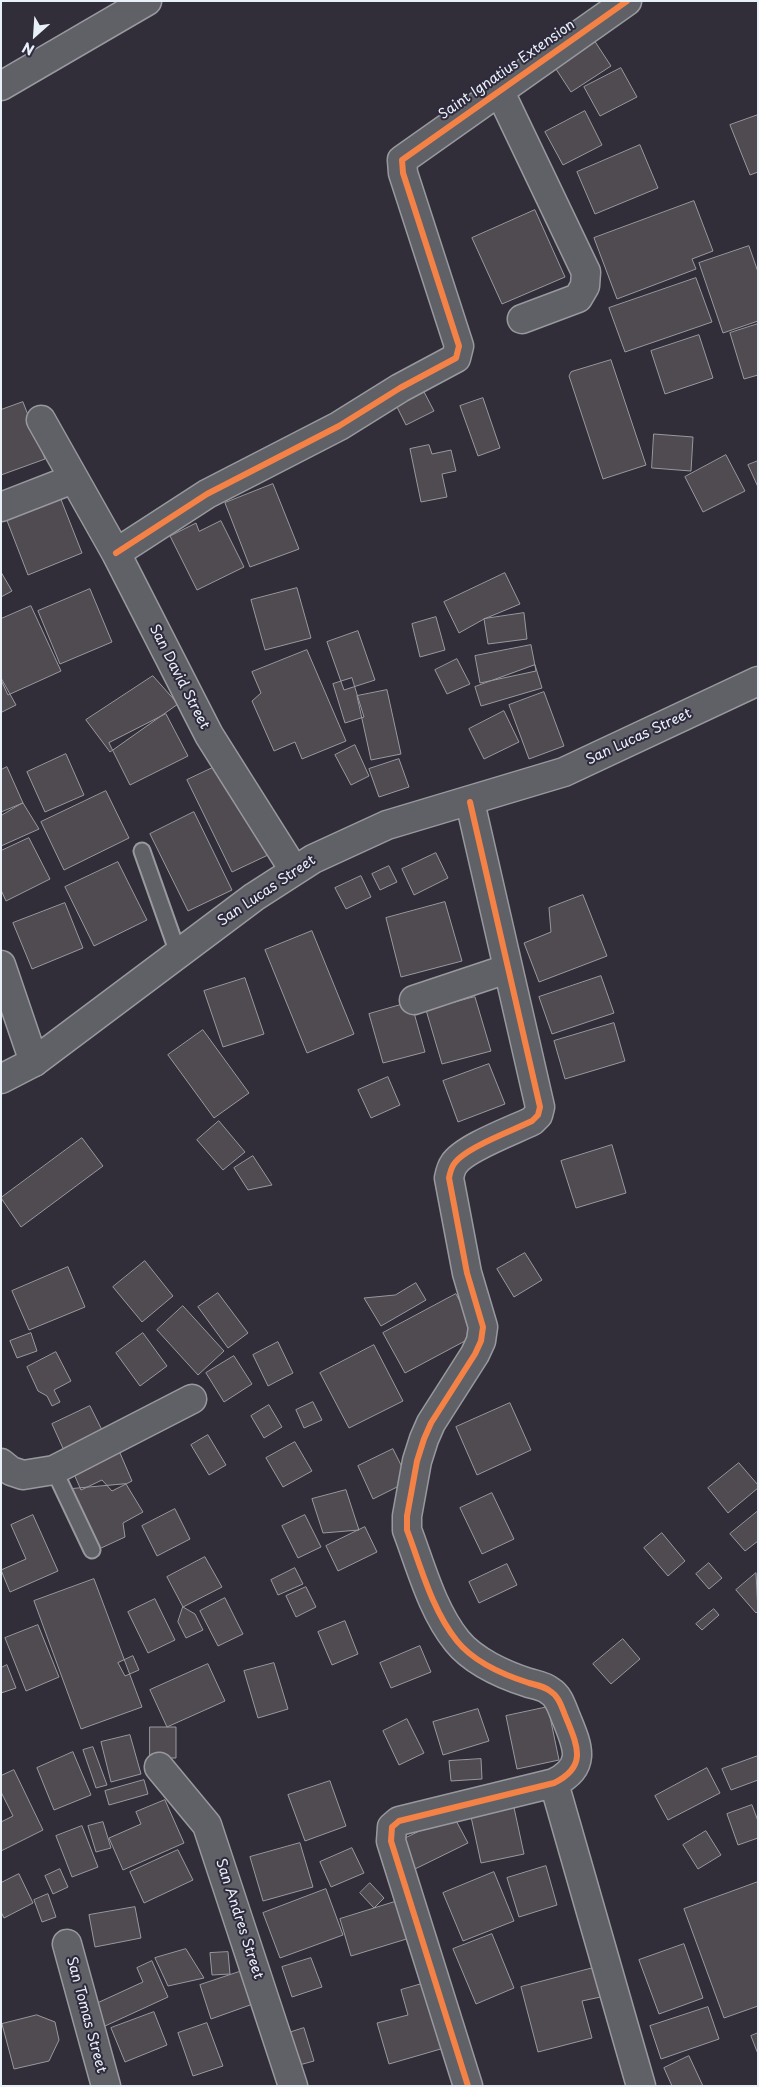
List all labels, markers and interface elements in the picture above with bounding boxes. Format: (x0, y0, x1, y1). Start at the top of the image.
north arrow (10, 10, 60, 60)
street label: Saint Ignatius Extension (436, 17, 578, 123)
text: N (19, 37, 38, 61)
street label: San David Street (145, 622, 213, 732)
street label: San Lucas Street (584, 705, 694, 769)
street label: San Lucas Street (215, 852, 319, 930)
street label: San Andres Street (212, 1857, 266, 1981)
street label: San Tomas Street (62, 1955, 110, 2075)

